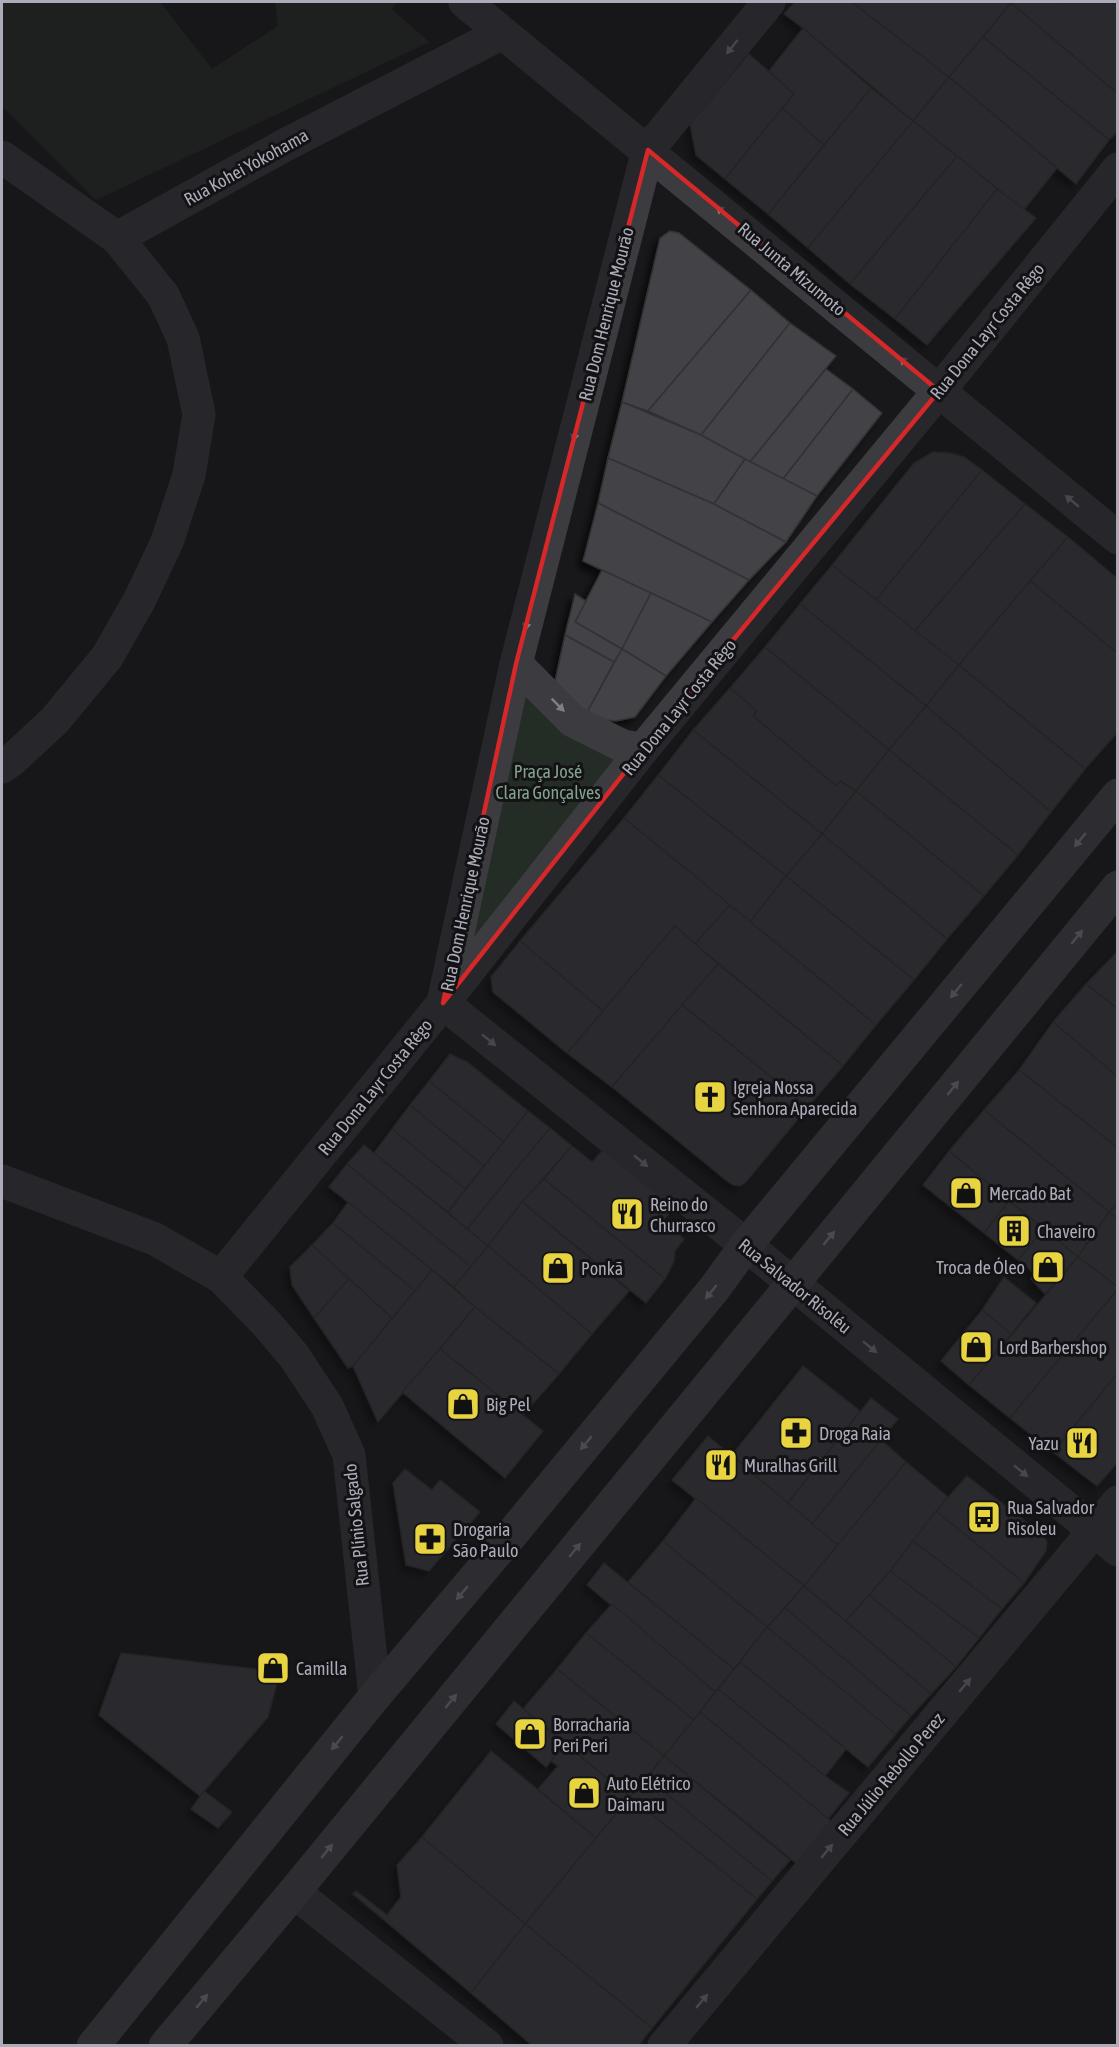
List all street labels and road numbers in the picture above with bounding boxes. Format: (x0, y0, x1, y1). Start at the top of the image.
street label: Rua Kohei Yokohama (180, 124, 312, 210)
street label: Rua Junta Mizumoto (734, 218, 850, 320)
street label: Rua Dom Henrique Mourão (574, 225, 638, 403)
street label: Rua Dona Layr Costa Rêgo (926, 259, 1048, 403)
street label: Rua Dona Layr Costa Rêgo (618, 635, 740, 779)
street label: Rua Dom Henrique Mourão (436, 815, 494, 993)
street label: Rua Dona Layr Costa Rêgo (314, 1015, 436, 1159)
street label: Rua Salvador Risoléu (734, 1234, 856, 1338)
street label: Rua Plínio Salgado (339, 1463, 373, 1587)
street label: Rua Júlio Rebollo Perez (833, 1708, 949, 1840)

